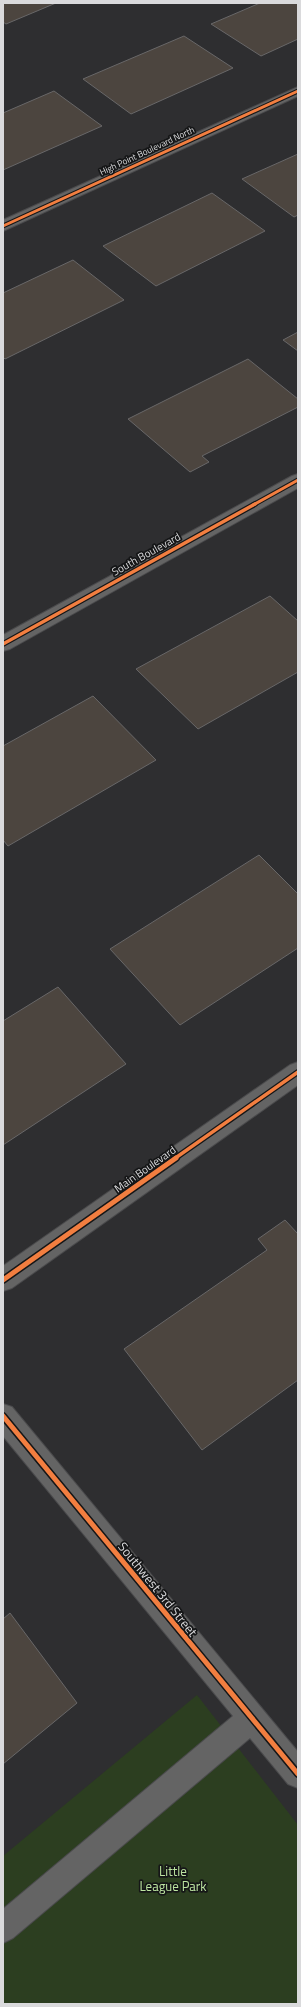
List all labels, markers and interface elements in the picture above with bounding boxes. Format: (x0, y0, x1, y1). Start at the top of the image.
street label: High Point Boulevard North (97, 123, 197, 178)
street label: South Boulevard (109, 528, 183, 580)
street label: Main Boulevard (111, 1142, 179, 1196)
street label: Southwest 3rd Street (113, 1537, 203, 1641)
park label: Little League Park (139, 1861, 207, 1896)

